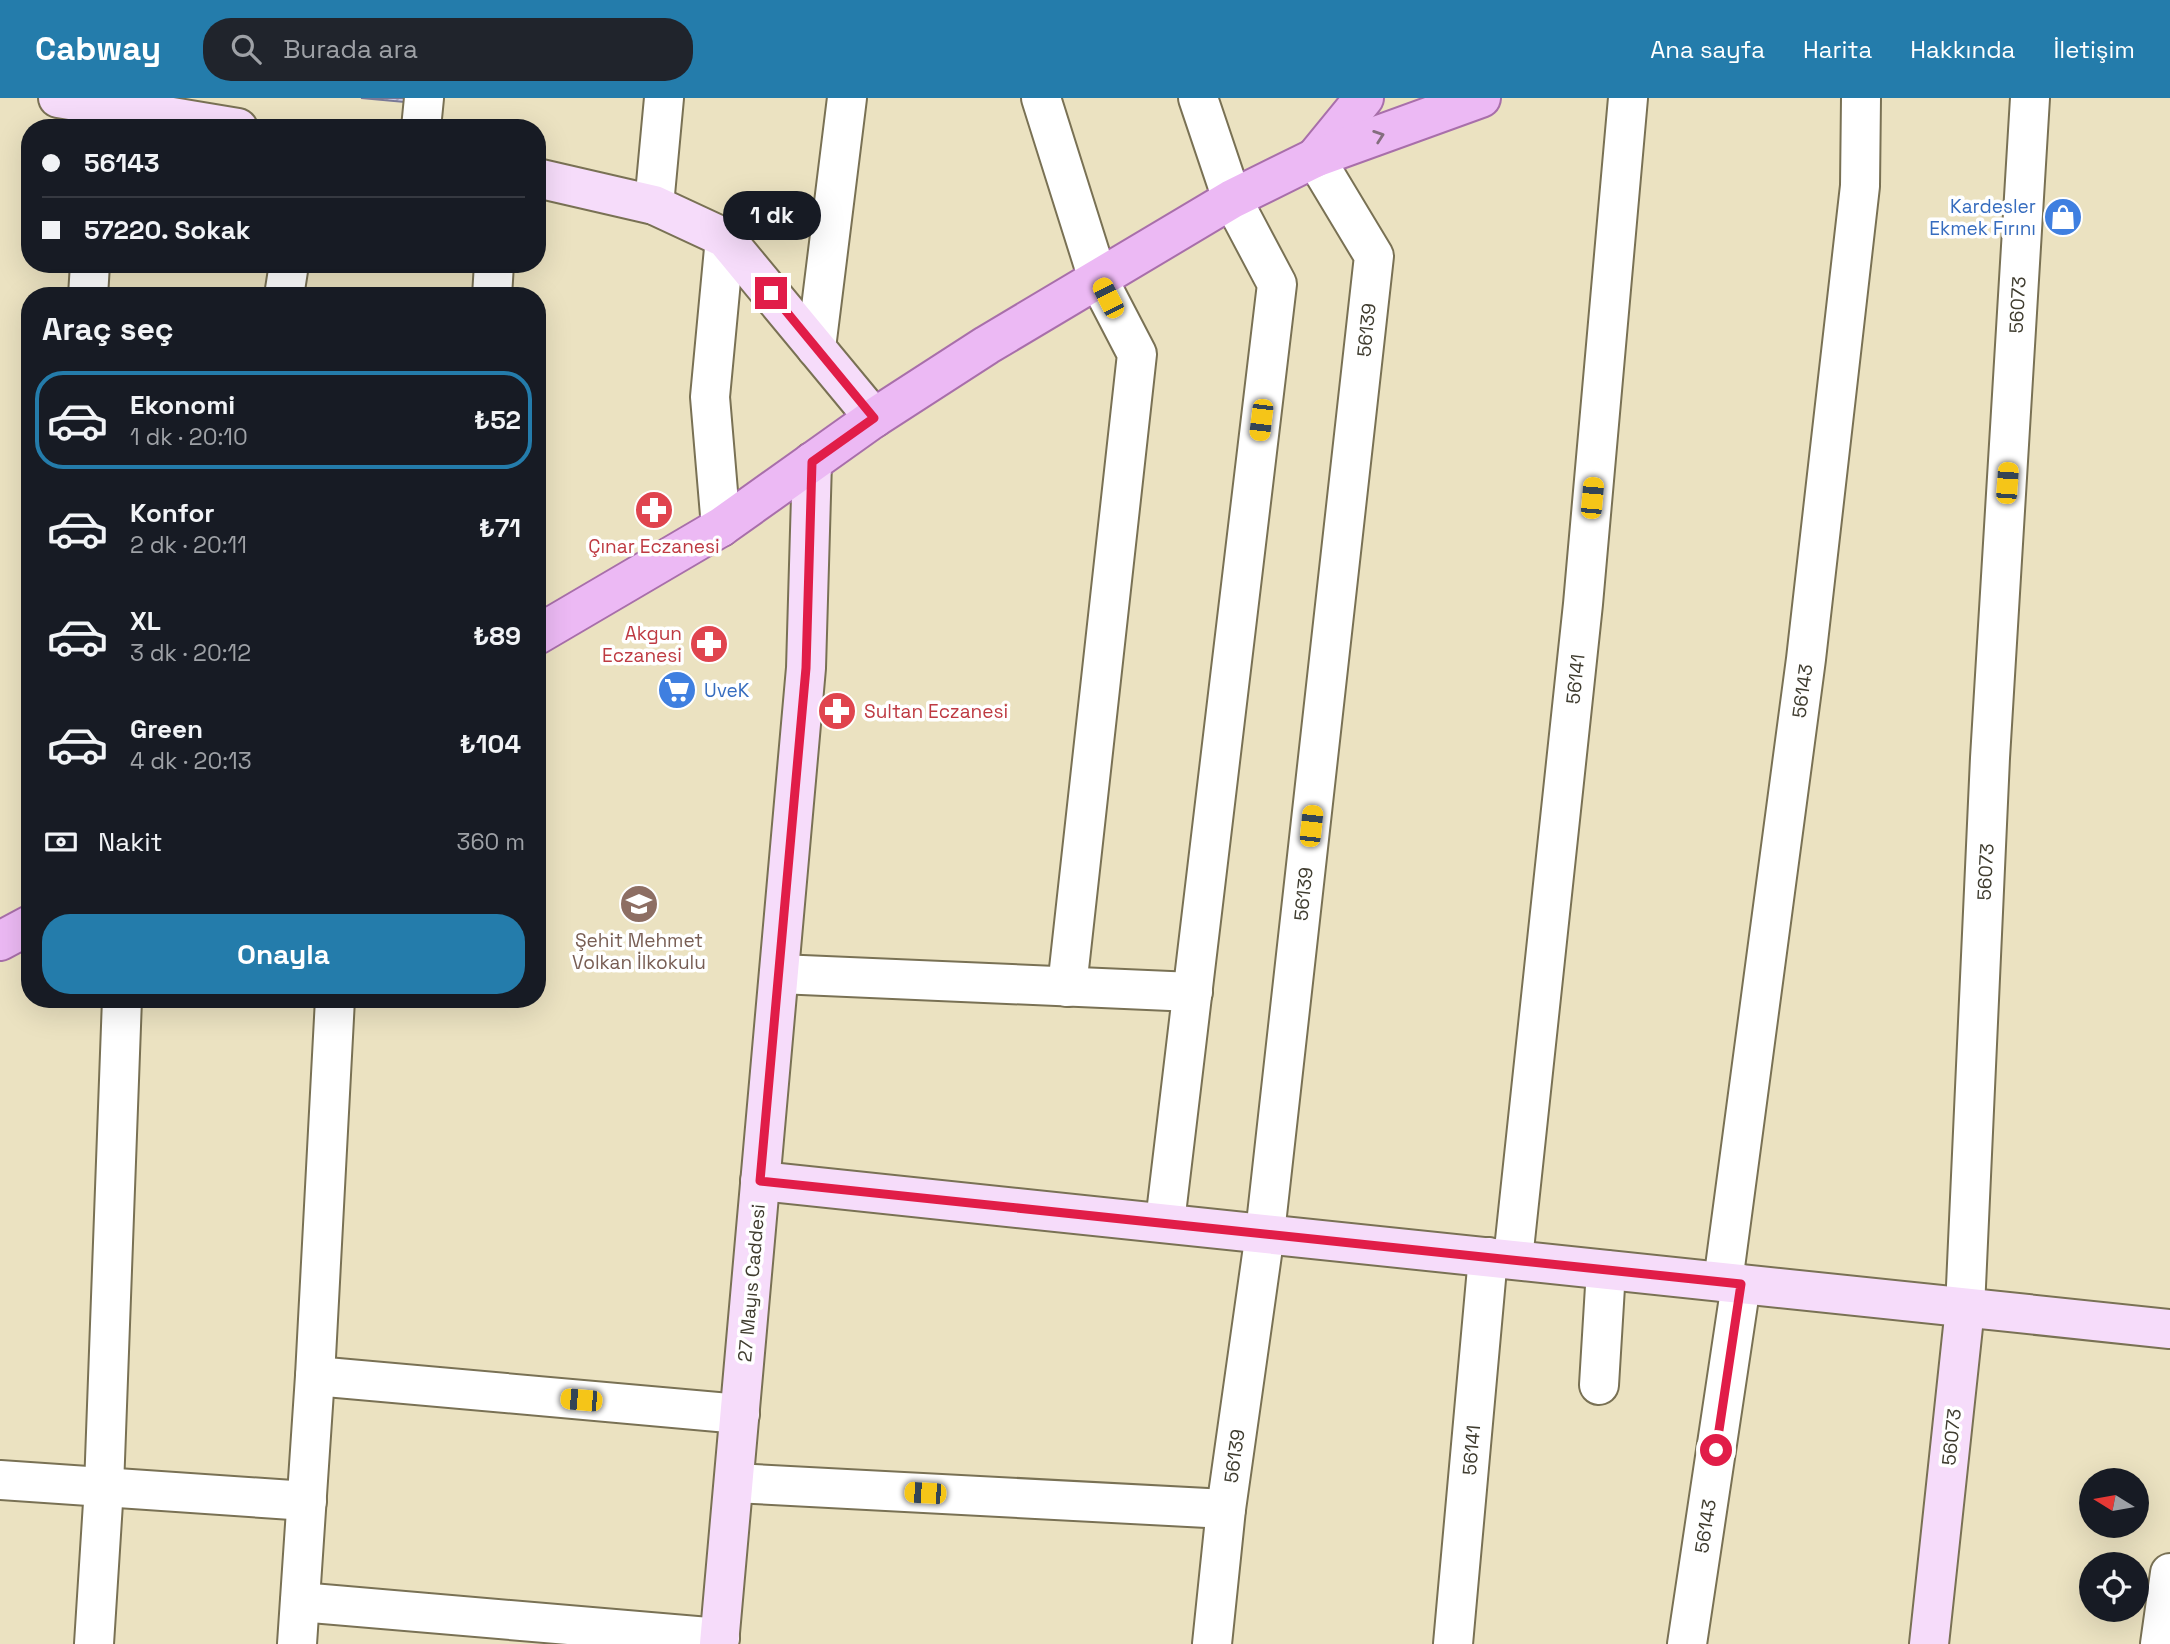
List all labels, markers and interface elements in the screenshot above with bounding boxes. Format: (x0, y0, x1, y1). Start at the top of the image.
search box (203, 18, 693, 81)
text: Cabway (35, 28, 161, 70)
icon: search (227, 30, 265, 68)
text: Burada ara (283, 32, 418, 66)
text: Ana sayfa (1650, 34, 1765, 65)
text: Harita (1803, 34, 1872, 65)
text: Hakkında (1910, 34, 2015, 65)
text: İletişim (2053, 34, 2135, 65)
one-way arrow (1373, 130, 1385, 144)
text: 56143 (84, 146, 160, 180)
callout: 1 dk (722, 192, 820, 240)
place label: Kardesler Ekmek Fırını (1929, 194, 2036, 241)
shop icon: Kardesler Ekmek Fırını (2042, 196, 2084, 238)
text: 1 dk (750, 200, 794, 230)
text: 57220. Sokak (84, 213, 250, 247)
car (1090, 275, 1127, 321)
street label: 56073 (2004, 276, 2031, 334)
route end (755, 277, 787, 309)
street label: 56139 (1351, 302, 1382, 358)
text: Araç seç (42, 309, 174, 349)
text: Ekonomi (130, 388, 235, 422)
icon: car (46, 389, 109, 452)
car (1249, 398, 1274, 442)
text: ₺52 (474, 403, 521, 437)
text: 1 dk · 20:10 (130, 422, 248, 452)
car (1996, 461, 2019, 505)
car (1580, 476, 1605, 520)
pharmacy icon: Çınar Eczanesi (633, 489, 675, 531)
text: Konfor (130, 496, 215, 530)
icon: car (46, 497, 109, 560)
text: ₺71 (479, 511, 521, 545)
text: 2 dk · 20:11 (130, 530, 247, 560)
place label: Çınar Eczanesi (588, 534, 720, 559)
text: XL (130, 604, 161, 638)
icon: car (46, 605, 109, 668)
text: ₺89 (473, 619, 521, 653)
place label: Akgun Eczanesi (602, 621, 682, 668)
pharmacy icon: Akgun Eczanesi (688, 623, 730, 665)
text: 3 dk · 20:12 (130, 638, 251, 668)
street label: 56141 (1560, 653, 1591, 705)
street label: 56143 (1786, 662, 1819, 720)
supermarket icon: UveK (656, 669, 698, 711)
place label: UveK (704, 678, 750, 703)
pharmacy icon: Sultan Eczanesi (816, 690, 858, 732)
place label: Sultan Eczanesi (864, 699, 1008, 724)
text: Green (130, 712, 203, 746)
icon: car (46, 713, 109, 776)
text: ₺104 (460, 727, 521, 761)
text: 4 dk · 20:13 (130, 746, 252, 776)
car (1299, 804, 1324, 848)
icon: cash (42, 823, 80, 861)
text: Nakit (98, 825, 163, 859)
text: 360 m (457, 827, 525, 857)
street label: 56073 (1972, 843, 1999, 901)
street label: 56139 (1288, 866, 1319, 922)
school or university icon: Şehit Mehmet Volkan İlkokulu (618, 883, 660, 925)
button: Onayla (42, 914, 525, 994)
place label: Şehit Mehmet Volkan İlkokulu (572, 928, 706, 975)
street label: 27 Mayıs Caddesi (732, 1203, 771, 1363)
car (560, 1388, 603, 1412)
street label: 56073 (1936, 1407, 1967, 1467)
street label: 56141 (1457, 1424, 1486, 1476)
street label: 56139 (1218, 1428, 1251, 1485)
route start (1700, 1434, 1732, 1466)
north arrow (2079, 1468, 2149, 1538)
map controls (2079, 1468, 2149, 1622)
car (904, 1481, 947, 1505)
street label: 56143 (1689, 1497, 1722, 1555)
button: locate (2079, 1552, 2149, 1622)

